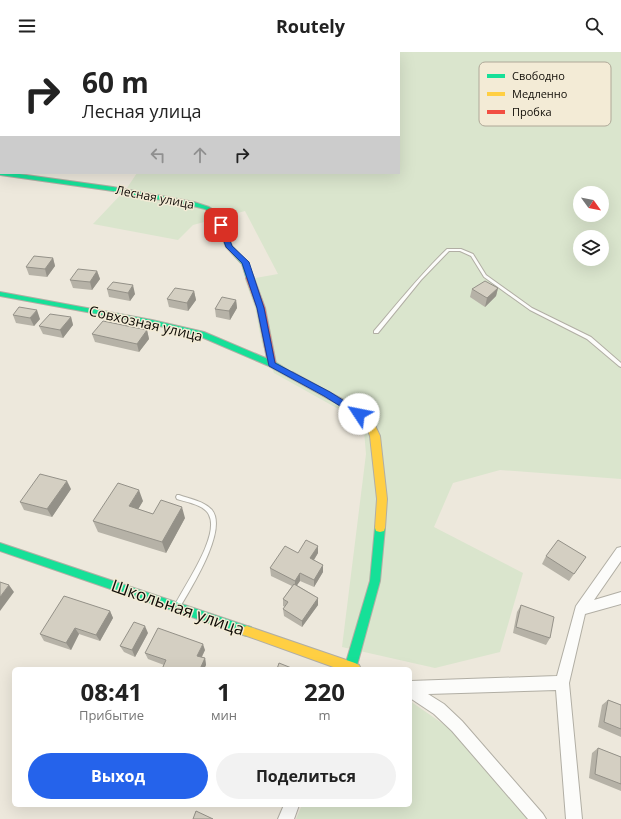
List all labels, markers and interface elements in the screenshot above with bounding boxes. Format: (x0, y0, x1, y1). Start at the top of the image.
text: Routely (276, 14, 345, 38)
icon: menu (16, 15, 38, 37)
icon: search (583, 15, 605, 37)
legend (479, 62, 611, 126)
text: 60 m (82, 63, 149, 101)
icon: right (16, 68, 68, 120)
text: Свободно (512, 68, 565, 83)
text: Медленно (512, 86, 568, 101)
text: Лесная улица (82, 99, 201, 123)
text: Пробка (512, 104, 552, 119)
icon: left (147, 144, 169, 166)
icon: ahead (189, 144, 211, 166)
icon: right (231, 144, 253, 166)
street label: Лесная улица (114, 181, 196, 213)
north arrow (573, 186, 609, 222)
map controls (573, 186, 609, 266)
pin (204, 208, 238, 242)
icon: arrive (210, 214, 232, 236)
button: layers (573, 230, 609, 266)
street label: Совхозная улица (87, 301, 205, 345)
position arrow (338, 393, 380, 435)
street label: Школьная улица (108, 573, 248, 641)
text: 08:41 (81, 675, 142, 708)
text: 1 (217, 675, 231, 708)
text: 220 (304, 675, 345, 708)
text: Прибытие (79, 706, 144, 724)
text: мин (211, 706, 237, 724)
text: m (318, 706, 331, 724)
button: Выход (28, 753, 208, 799)
button: Поделиться (216, 753, 396, 799)

